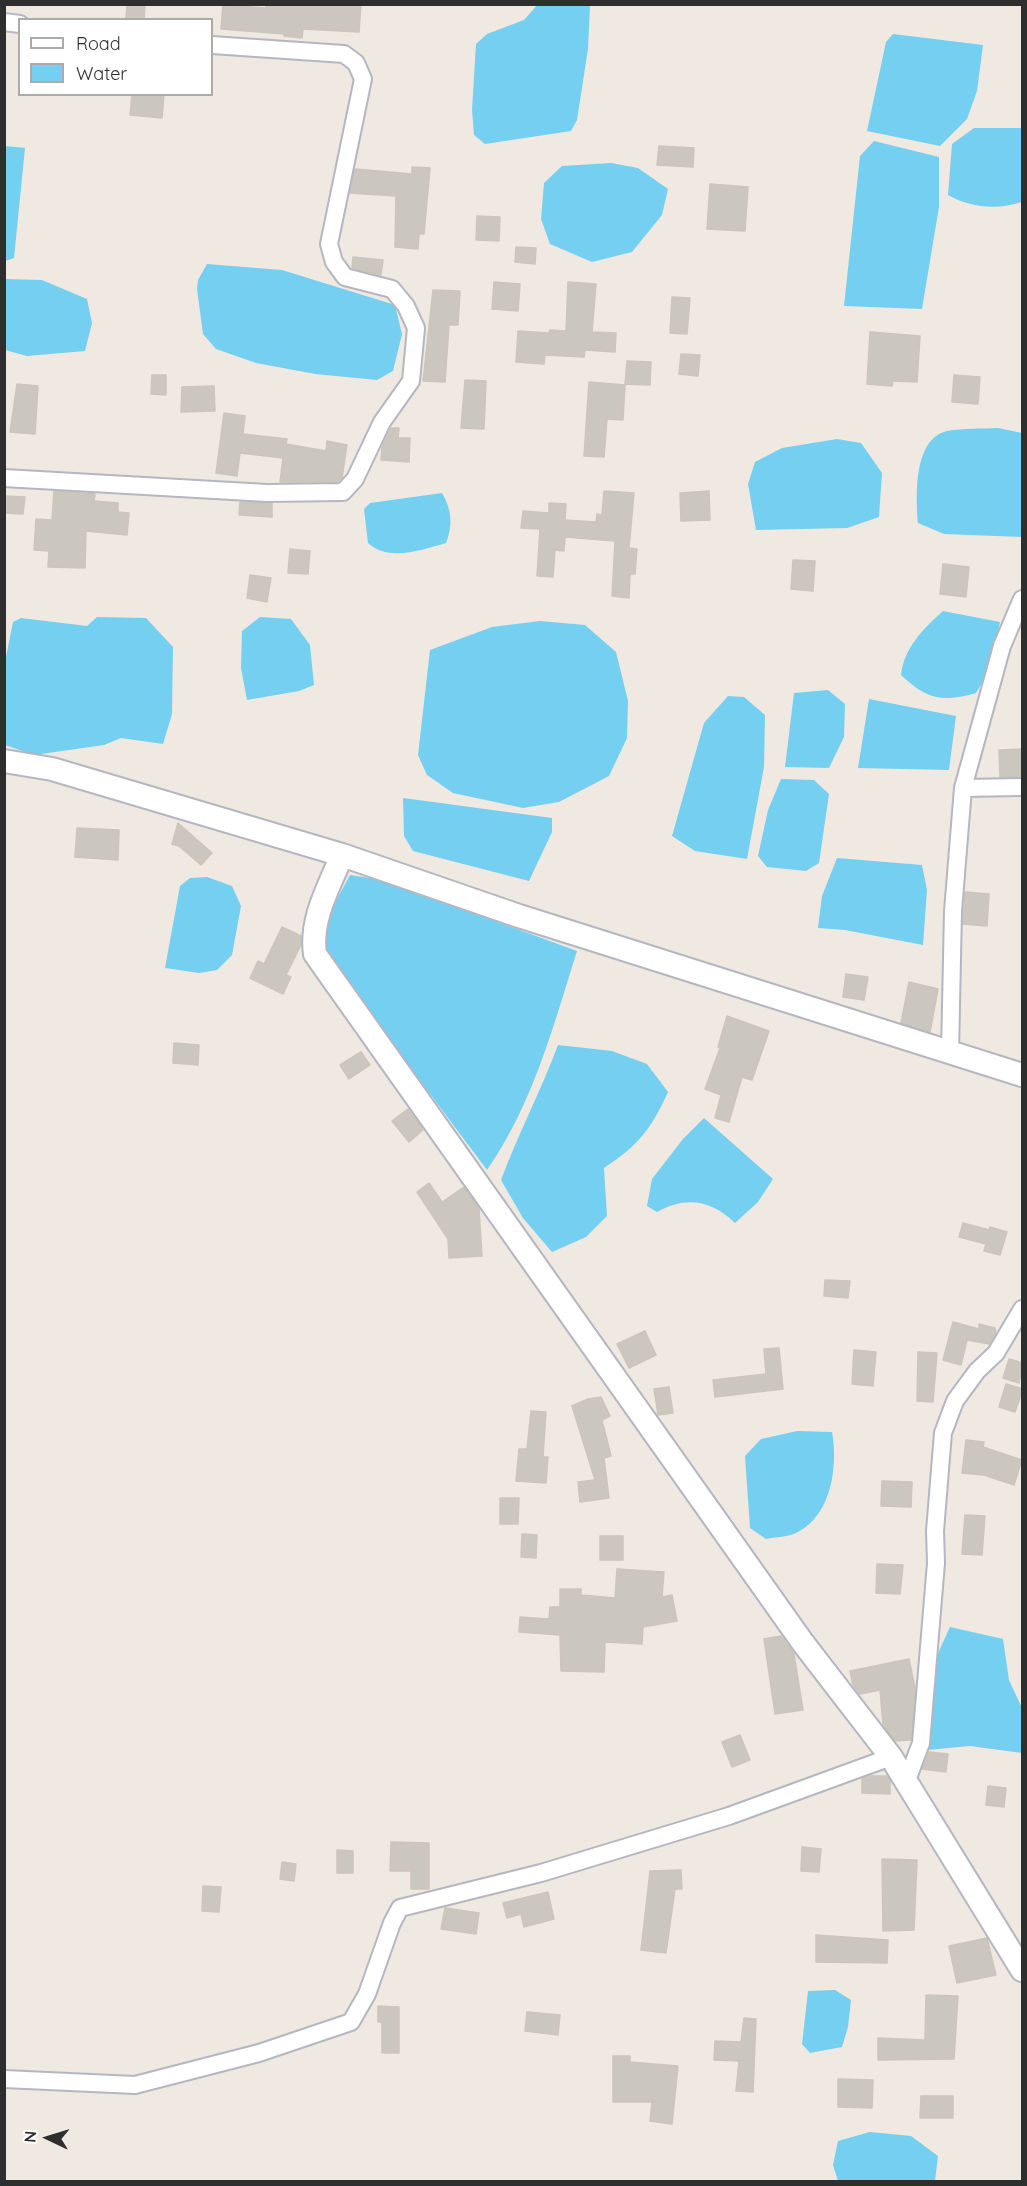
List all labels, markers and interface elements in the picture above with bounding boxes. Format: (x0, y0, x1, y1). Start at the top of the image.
legend (18, 18, 213, 96)
text: Road (76, 32, 121, 55)
text: Water (76, 62, 127, 85)
north arrow (18, 2108, 78, 2168)
text: N (20, 2130, 40, 2143)

